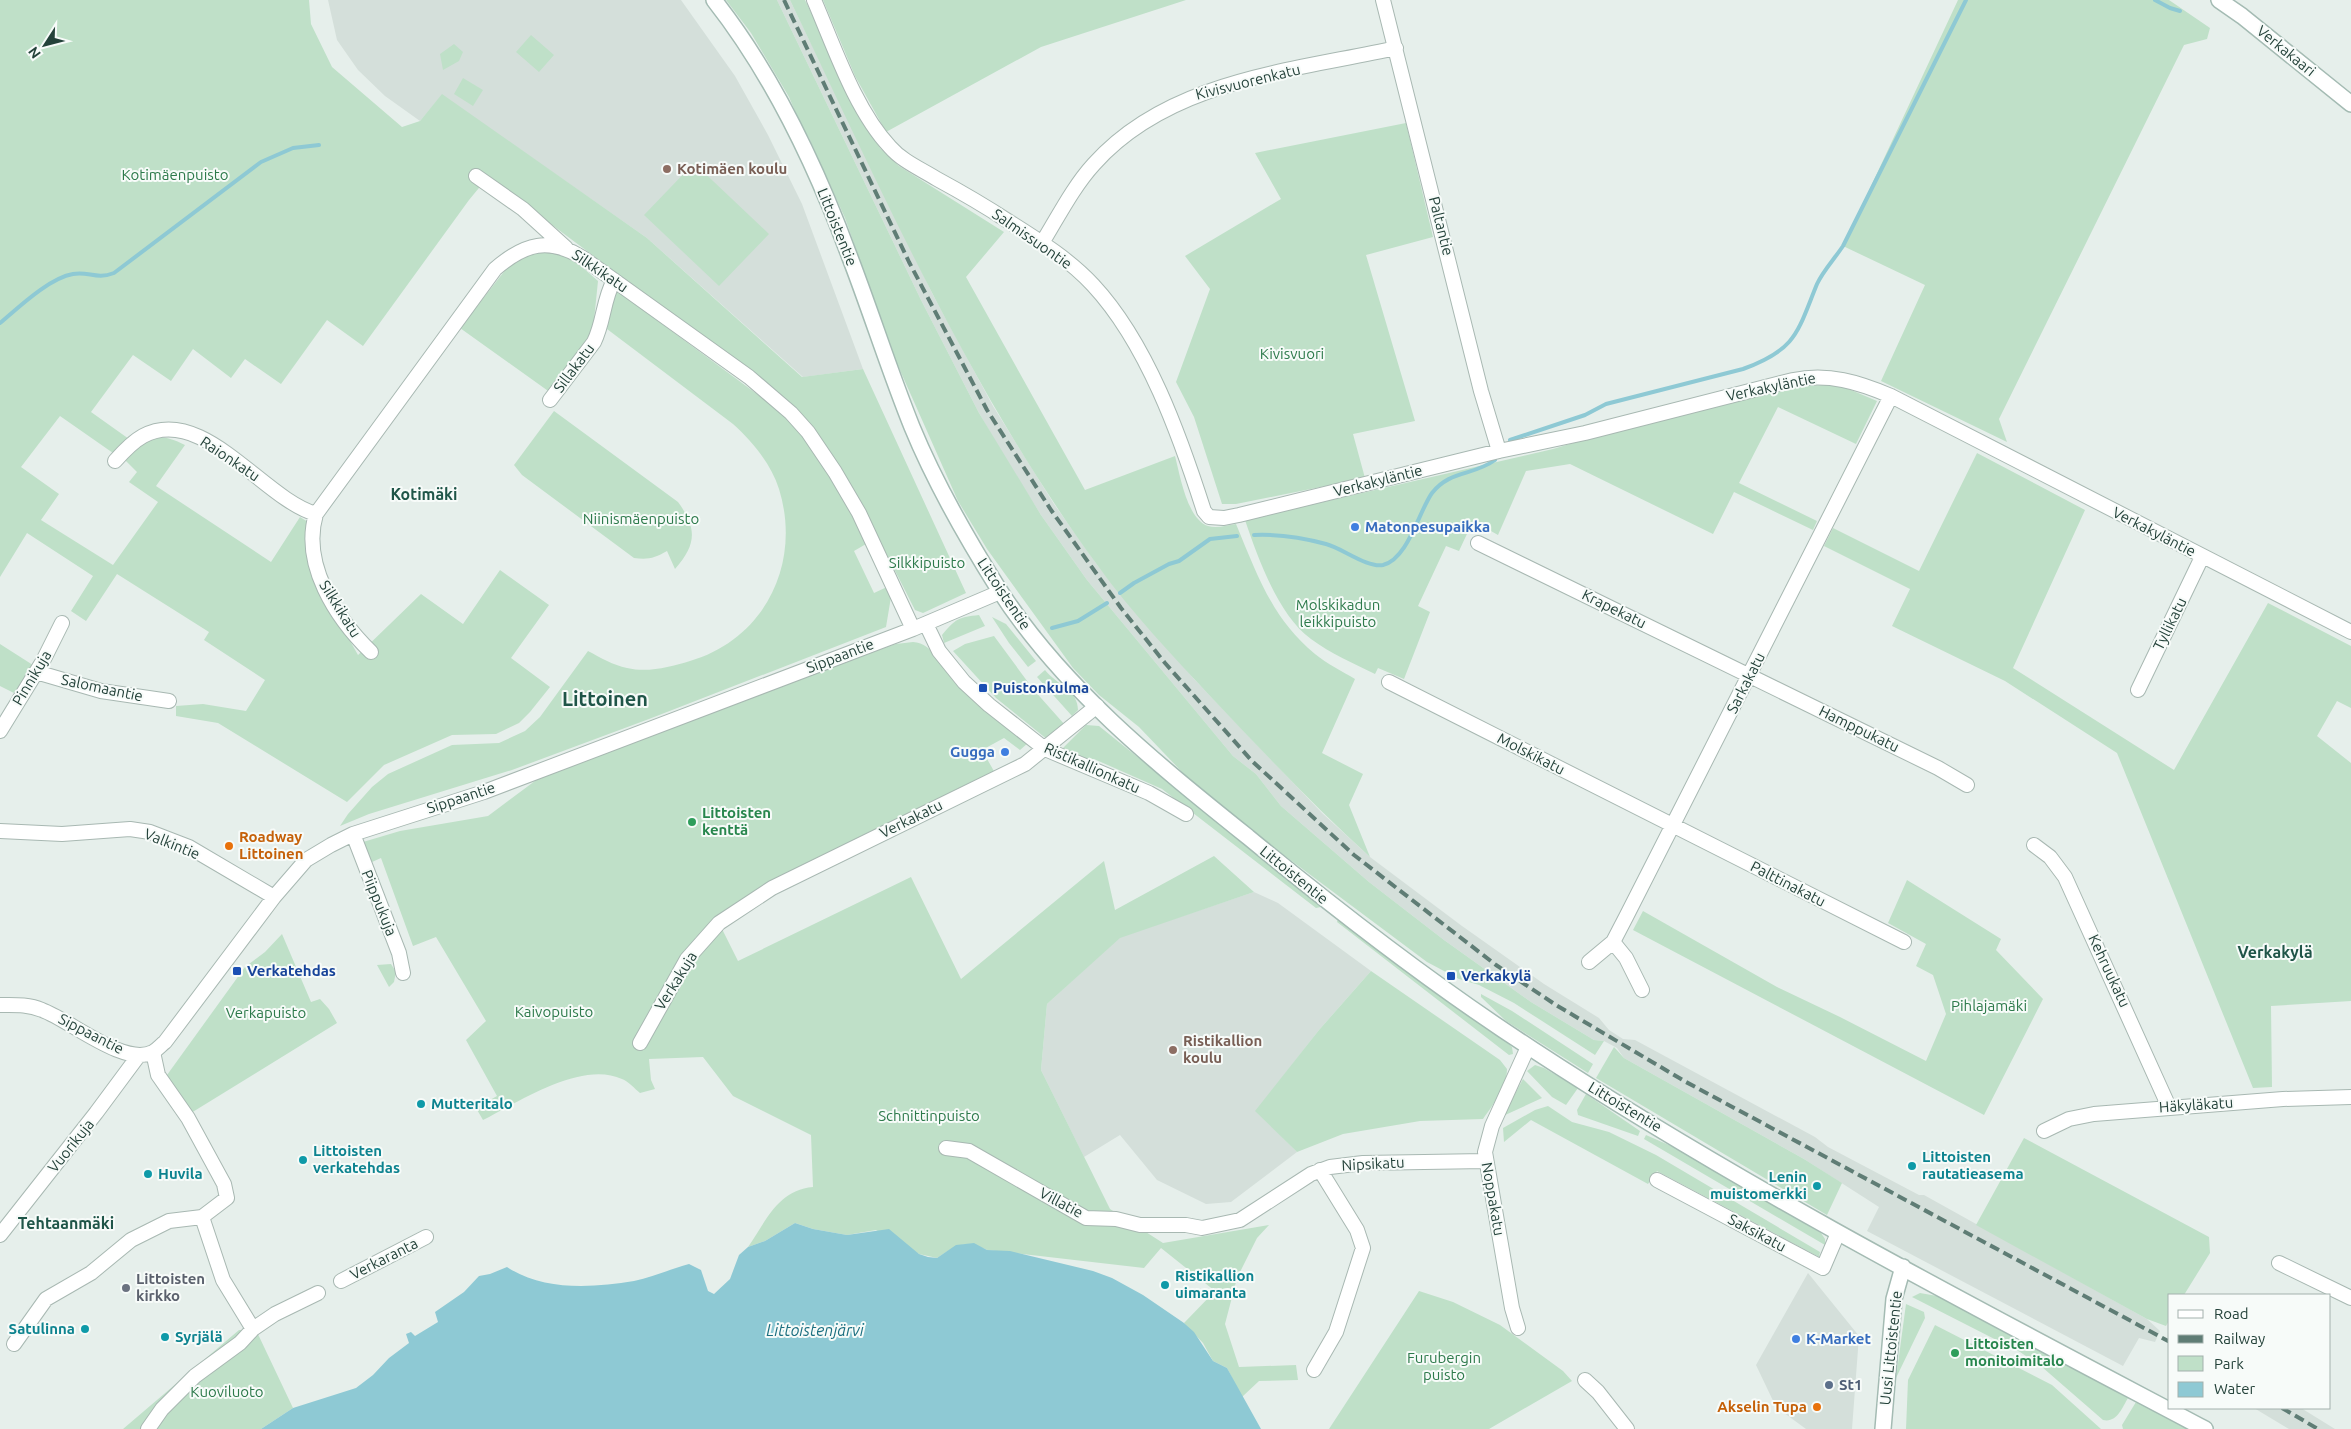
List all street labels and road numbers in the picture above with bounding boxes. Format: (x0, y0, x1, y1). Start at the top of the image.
street label: Verkakaari (2254, 22, 2319, 79)
street label: Kivisvuorenkatu (1194, 60, 1302, 103)
street label: Littoistentie (814, 185, 861, 268)
street label: Paltantie (1426, 195, 1457, 257)
street label: Salmissuontie (989, 205, 1075, 272)
street label: Silkkikatu (569, 246, 632, 296)
street label: Sillakatu (550, 340, 597, 396)
street label: Verkakyläntie (1725, 369, 1817, 404)
street label: Raionkatu (197, 433, 263, 485)
street label: Verkakyläntie (1332, 461, 1424, 500)
street label: Verkakyläntie (2110, 503, 2199, 560)
street label: Littoistentie (974, 555, 1035, 633)
street label: Silkkikatu (316, 577, 365, 640)
street label: Krapekatu (1579, 586, 1649, 631)
street label: Tyllikatu (2150, 595, 2190, 653)
street label: Sippaantie (804, 635, 876, 676)
street label: Pinnikuja (9, 647, 55, 708)
street label: Sarkakatu (1723, 649, 1768, 716)
street label: Salomaantie (60, 671, 144, 704)
street label: Hamppukatu (1816, 702, 1902, 755)
street label: Molskikatu (1495, 729, 1568, 778)
street label: Ristikallionkatu (1042, 739, 1143, 796)
street label: Sippaantie (425, 778, 497, 817)
street label: Verkakatu (877, 796, 945, 841)
street label: Valkintie (142, 825, 202, 862)
street label: Littoistentie (1257, 842, 1332, 907)
street label: Palttinakatu (1748, 857, 1829, 910)
street label: Piippukuja (358, 867, 400, 938)
street label: Kehruukatu (2085, 932, 2134, 1010)
street label: Verkakuja (651, 948, 700, 1013)
street label: Sippaantie (56, 1010, 127, 1057)
street label: Littoistentie (1586, 1078, 1665, 1135)
street label: Häkyläkatu (2158, 1093, 2234, 1116)
street label: Vuorikuja (44, 1116, 97, 1176)
street label: Nipsikatu (1341, 1153, 1405, 1174)
street label: Noppakatu (1479, 1161, 1508, 1237)
street label: Villatie (1036, 1184, 1086, 1221)
street label: Saksikatu (1725, 1210, 1789, 1255)
street label: Verkaranta (347, 1234, 420, 1283)
street label: Uusi Littoistentie (1876, 1290, 1905, 1406)

